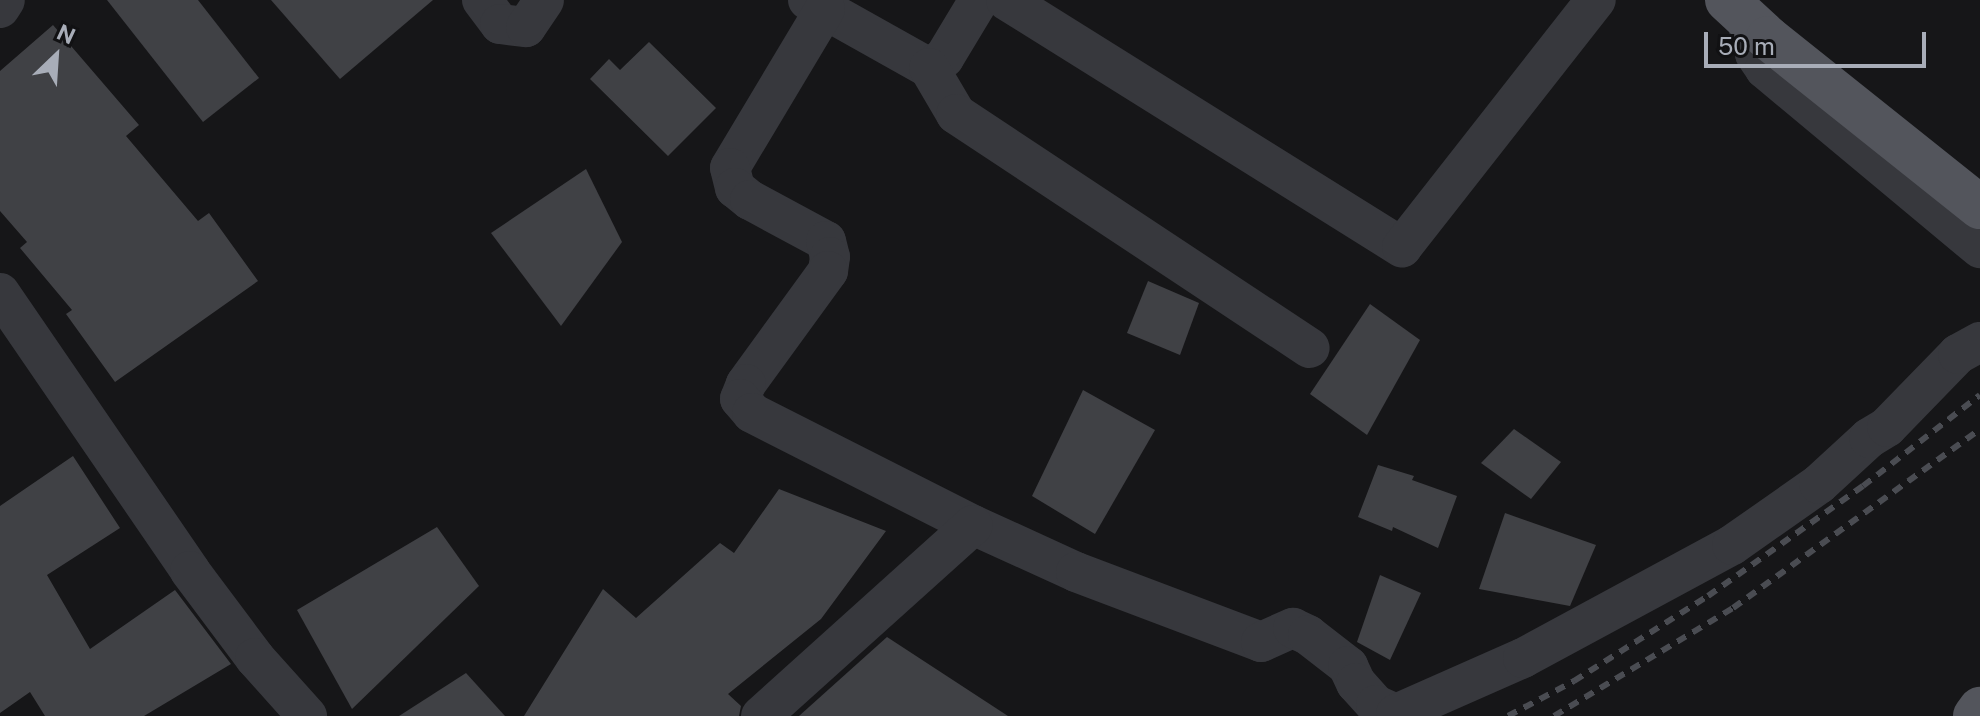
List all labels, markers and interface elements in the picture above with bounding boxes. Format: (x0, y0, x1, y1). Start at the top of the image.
north arrow (16, 16, 96, 96)
scale bar (1708, 16, 1930, 66)
text: N (53, 19, 79, 50)
text: 50 m (1718, 32, 1775, 60)

